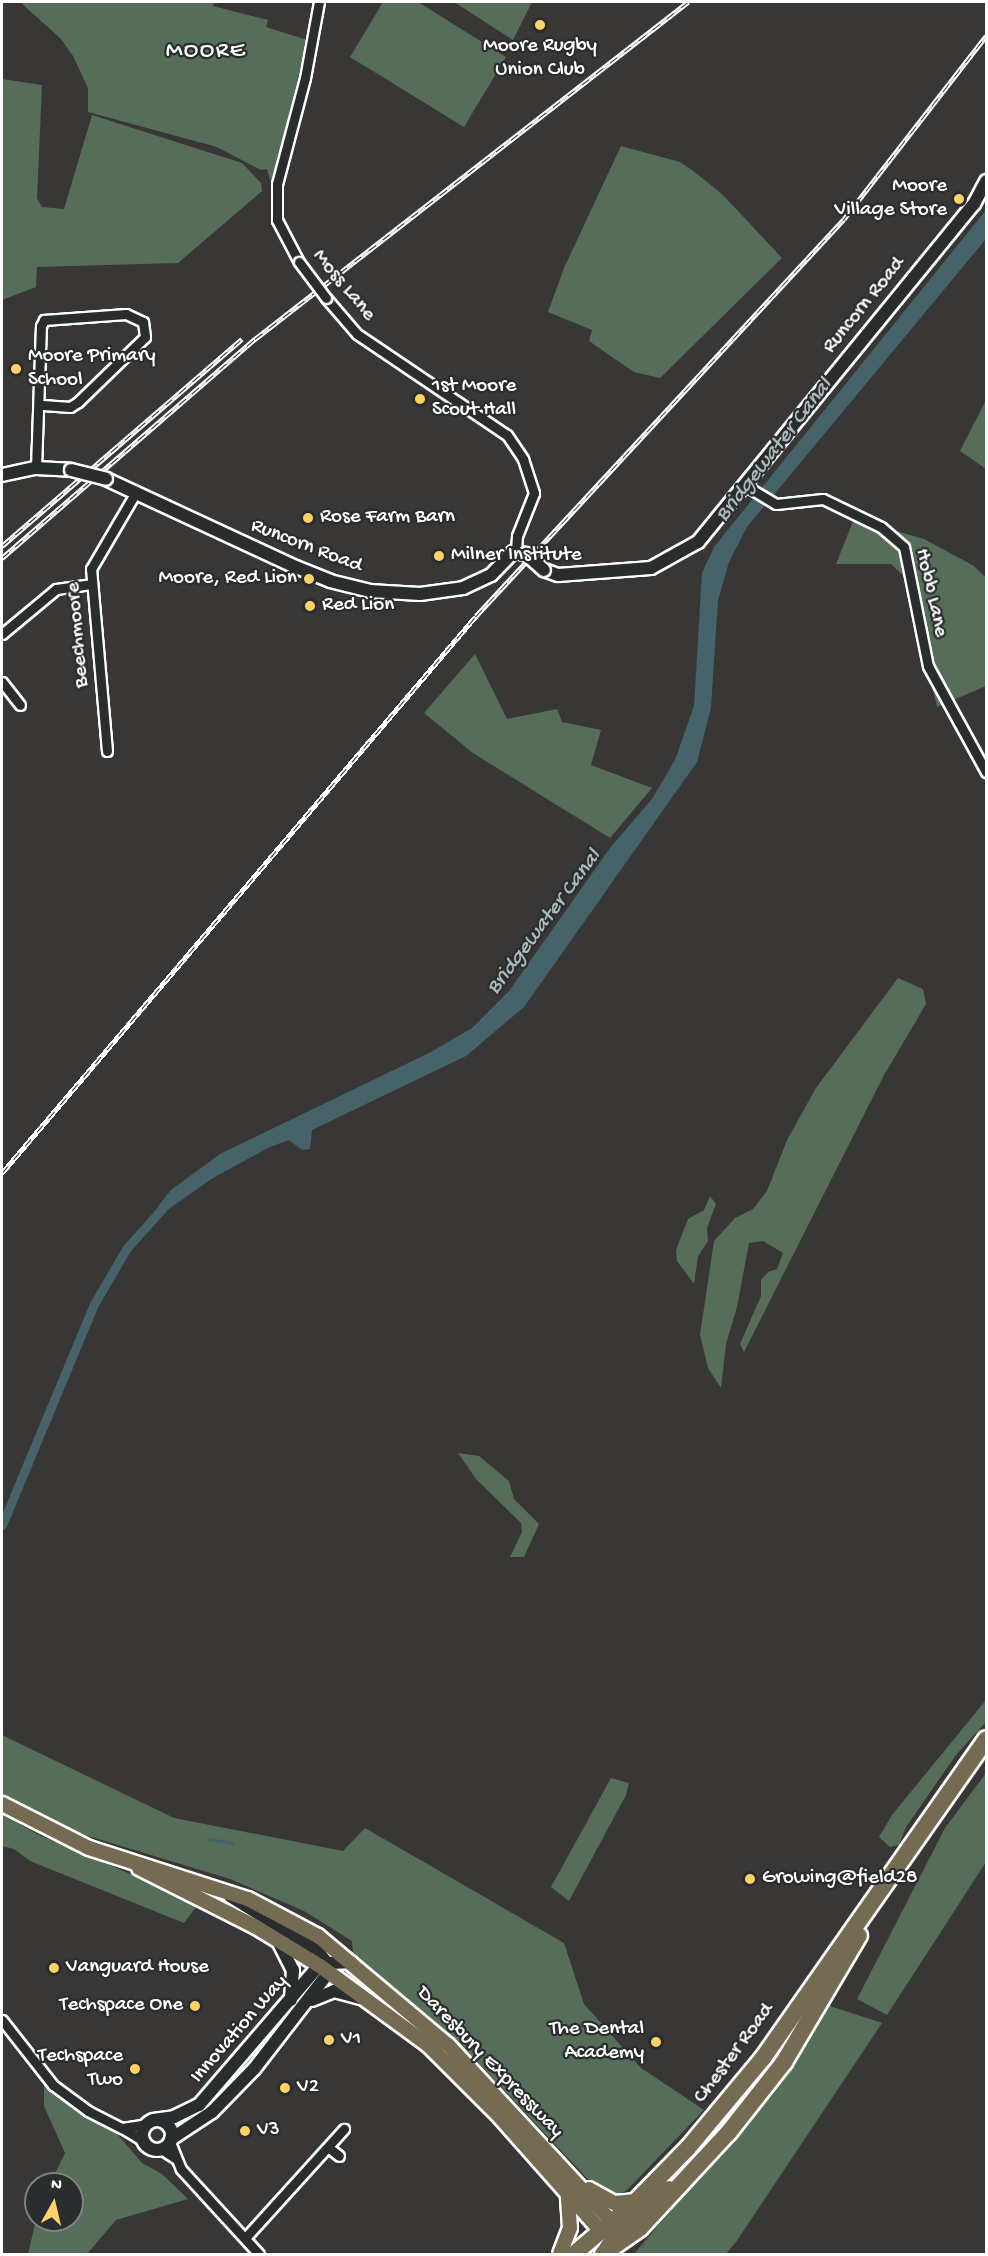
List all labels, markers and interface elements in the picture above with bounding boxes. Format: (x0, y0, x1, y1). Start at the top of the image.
marker: Moore Rugby Union Club (533, 18, 547, 32)
place label: Moore Rugby Union Club (483, 34, 597, 84)
district label: MOORE (166, 38, 246, 66)
place label: Moore Village Store (835, 174, 947, 224)
marker: Moore Village Store (952, 192, 966, 206)
street label: Moss Lane (306, 245, 380, 327)
street label: Runcorn Road (818, 253, 912, 359)
place label: Moore Primary School (28, 344, 156, 394)
marker: Moore Primary School (9, 362, 23, 376)
place label: 1st Moore Scout Hall (432, 374, 516, 424)
water label: Bridgewater Canal (711, 374, 839, 528)
marker: 1st Moore Scout Hall (413, 392, 427, 406)
place label: Rose Farm Barn (320, 505, 455, 531)
marker: Rose Farm Barn (301, 511, 315, 525)
street label: Runcorn Road (247, 514, 365, 580)
place label: Milner Institute (451, 543, 582, 569)
street label: Hobb Lane (908, 546, 952, 640)
marker: Milner Institute (432, 549, 446, 563)
place label: Moore, Red Lion (159, 566, 297, 592)
marker: Moore, Red Lion (302, 572, 316, 586)
street label: Beechmoore (62, 581, 96, 689)
place label: Red Lion (322, 593, 394, 619)
marker: Red Lion (303, 599, 317, 613)
water label: Bridgewater Canal (482, 845, 608, 1001)
place label: Growing@field28 (762, 1866, 918, 1892)
marker: Growing@field28 (743, 1872, 757, 1886)
place label: Vanguard House (66, 1955, 209, 1981)
marker: Vanguard House (47, 1961, 61, 1975)
street label: Innovation Way (186, 1971, 294, 2089)
street label: Daresbury Expressway (410, 1982, 568, 2144)
place label: Techspace One (60, 1993, 183, 2019)
marker: Techspace One (188, 1999, 202, 2013)
street label: Chester Road (689, 1999, 781, 2109)
place label: The Dental Academy (549, 2017, 644, 2067)
place label: V1 (341, 2027, 361, 2053)
marker: V1 (322, 2033, 336, 2047)
marker: The Dental Academy (649, 2035, 663, 2049)
place label: Techspace Two (38, 2044, 123, 2094)
marker: Techspace Two (128, 2062, 142, 2076)
place label: V2 (297, 2075, 319, 2101)
marker: V2 (278, 2081, 292, 2095)
place label: V3 (257, 2118, 280, 2144)
marker: V3 (238, 2124, 252, 2138)
north arrow (24, 2172, 84, 2232)
text: N (50, 2176, 63, 2196)

